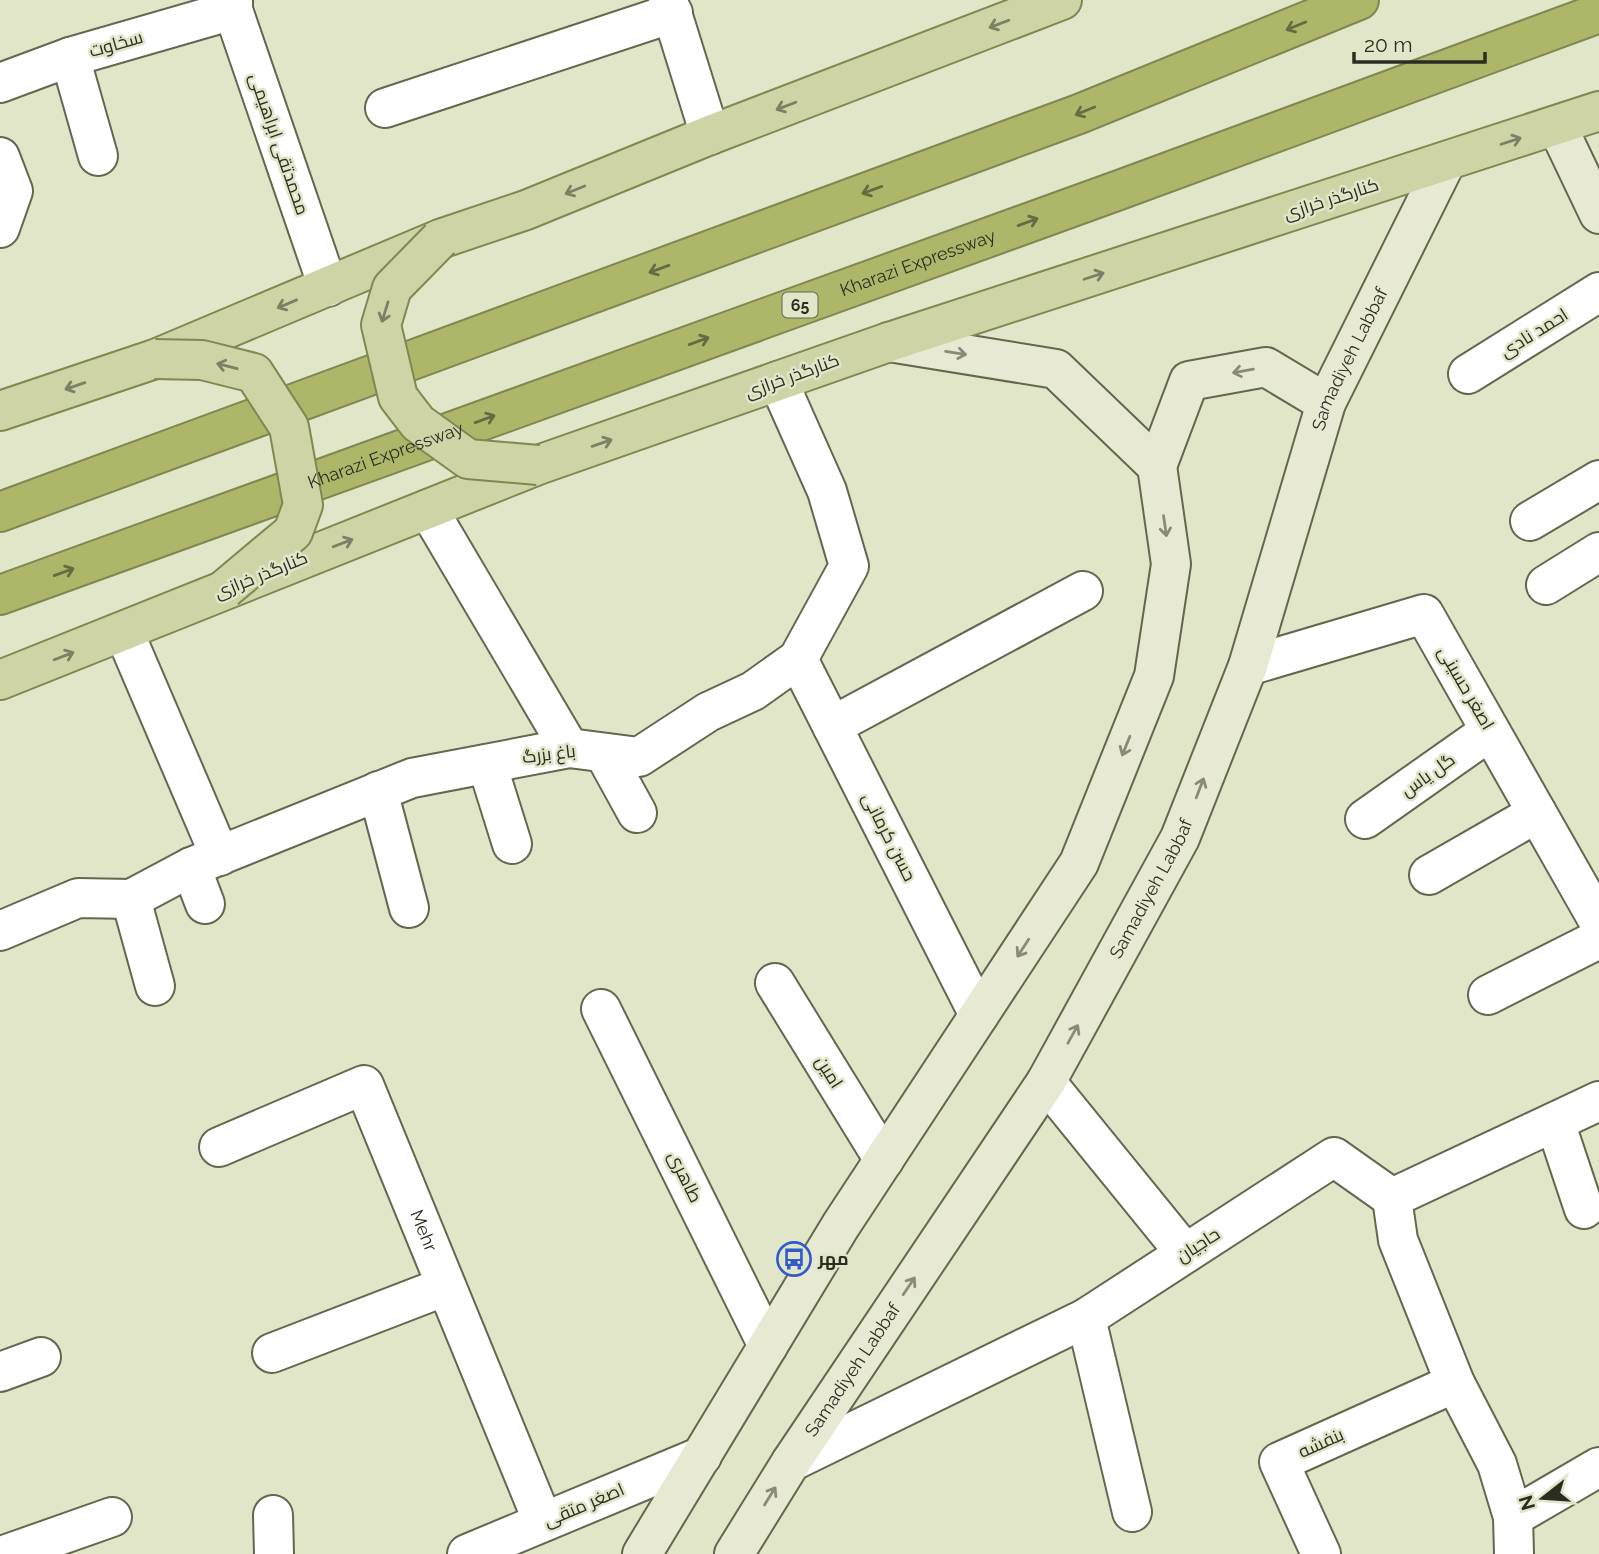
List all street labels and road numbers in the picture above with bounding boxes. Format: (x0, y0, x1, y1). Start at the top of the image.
street label: سخاوت (86, 26, 146, 62)
street label: محمدتقی ابراهیمی (244, 70, 314, 218)
street label: کنارگذر خرازی (1281, 173, 1381, 225)
street label: Kharazi Expressway (837, 225, 999, 300)
street label: Samadiyeh Labbaf (1307, 283, 1392, 433)
road number: 65 (782, 292, 818, 318)
street label: احمد نادی (1496, 303, 1572, 363)
street label: کنارگذر خرازی (742, 349, 842, 403)
street label: Kharazi Expressway (305, 417, 466, 493)
street label: کنارگذر خرازی (211, 546, 311, 604)
street label: اصغر حسینی (1433, 642, 1499, 734)
street label: باغ بزرگ (521, 740, 577, 769)
street label: گل یاس (1397, 748, 1459, 802)
street label: حسن کرمانی (857, 789, 921, 885)
street label: Samadiyeh Labbaf (1105, 815, 1197, 962)
street label: امین (811, 1052, 847, 1092)
street label: طاهری (663, 1148, 707, 1206)
street label: Mehr (406, 1206, 442, 1255)
street label: حاجیان (1172, 1223, 1224, 1267)
street label: Samadiyeh Labbaf (800, 1298, 905, 1440)
street label: بنفشه (1295, 1423, 1347, 1462)
street label: اصغر متقی (540, 1478, 628, 1532)

